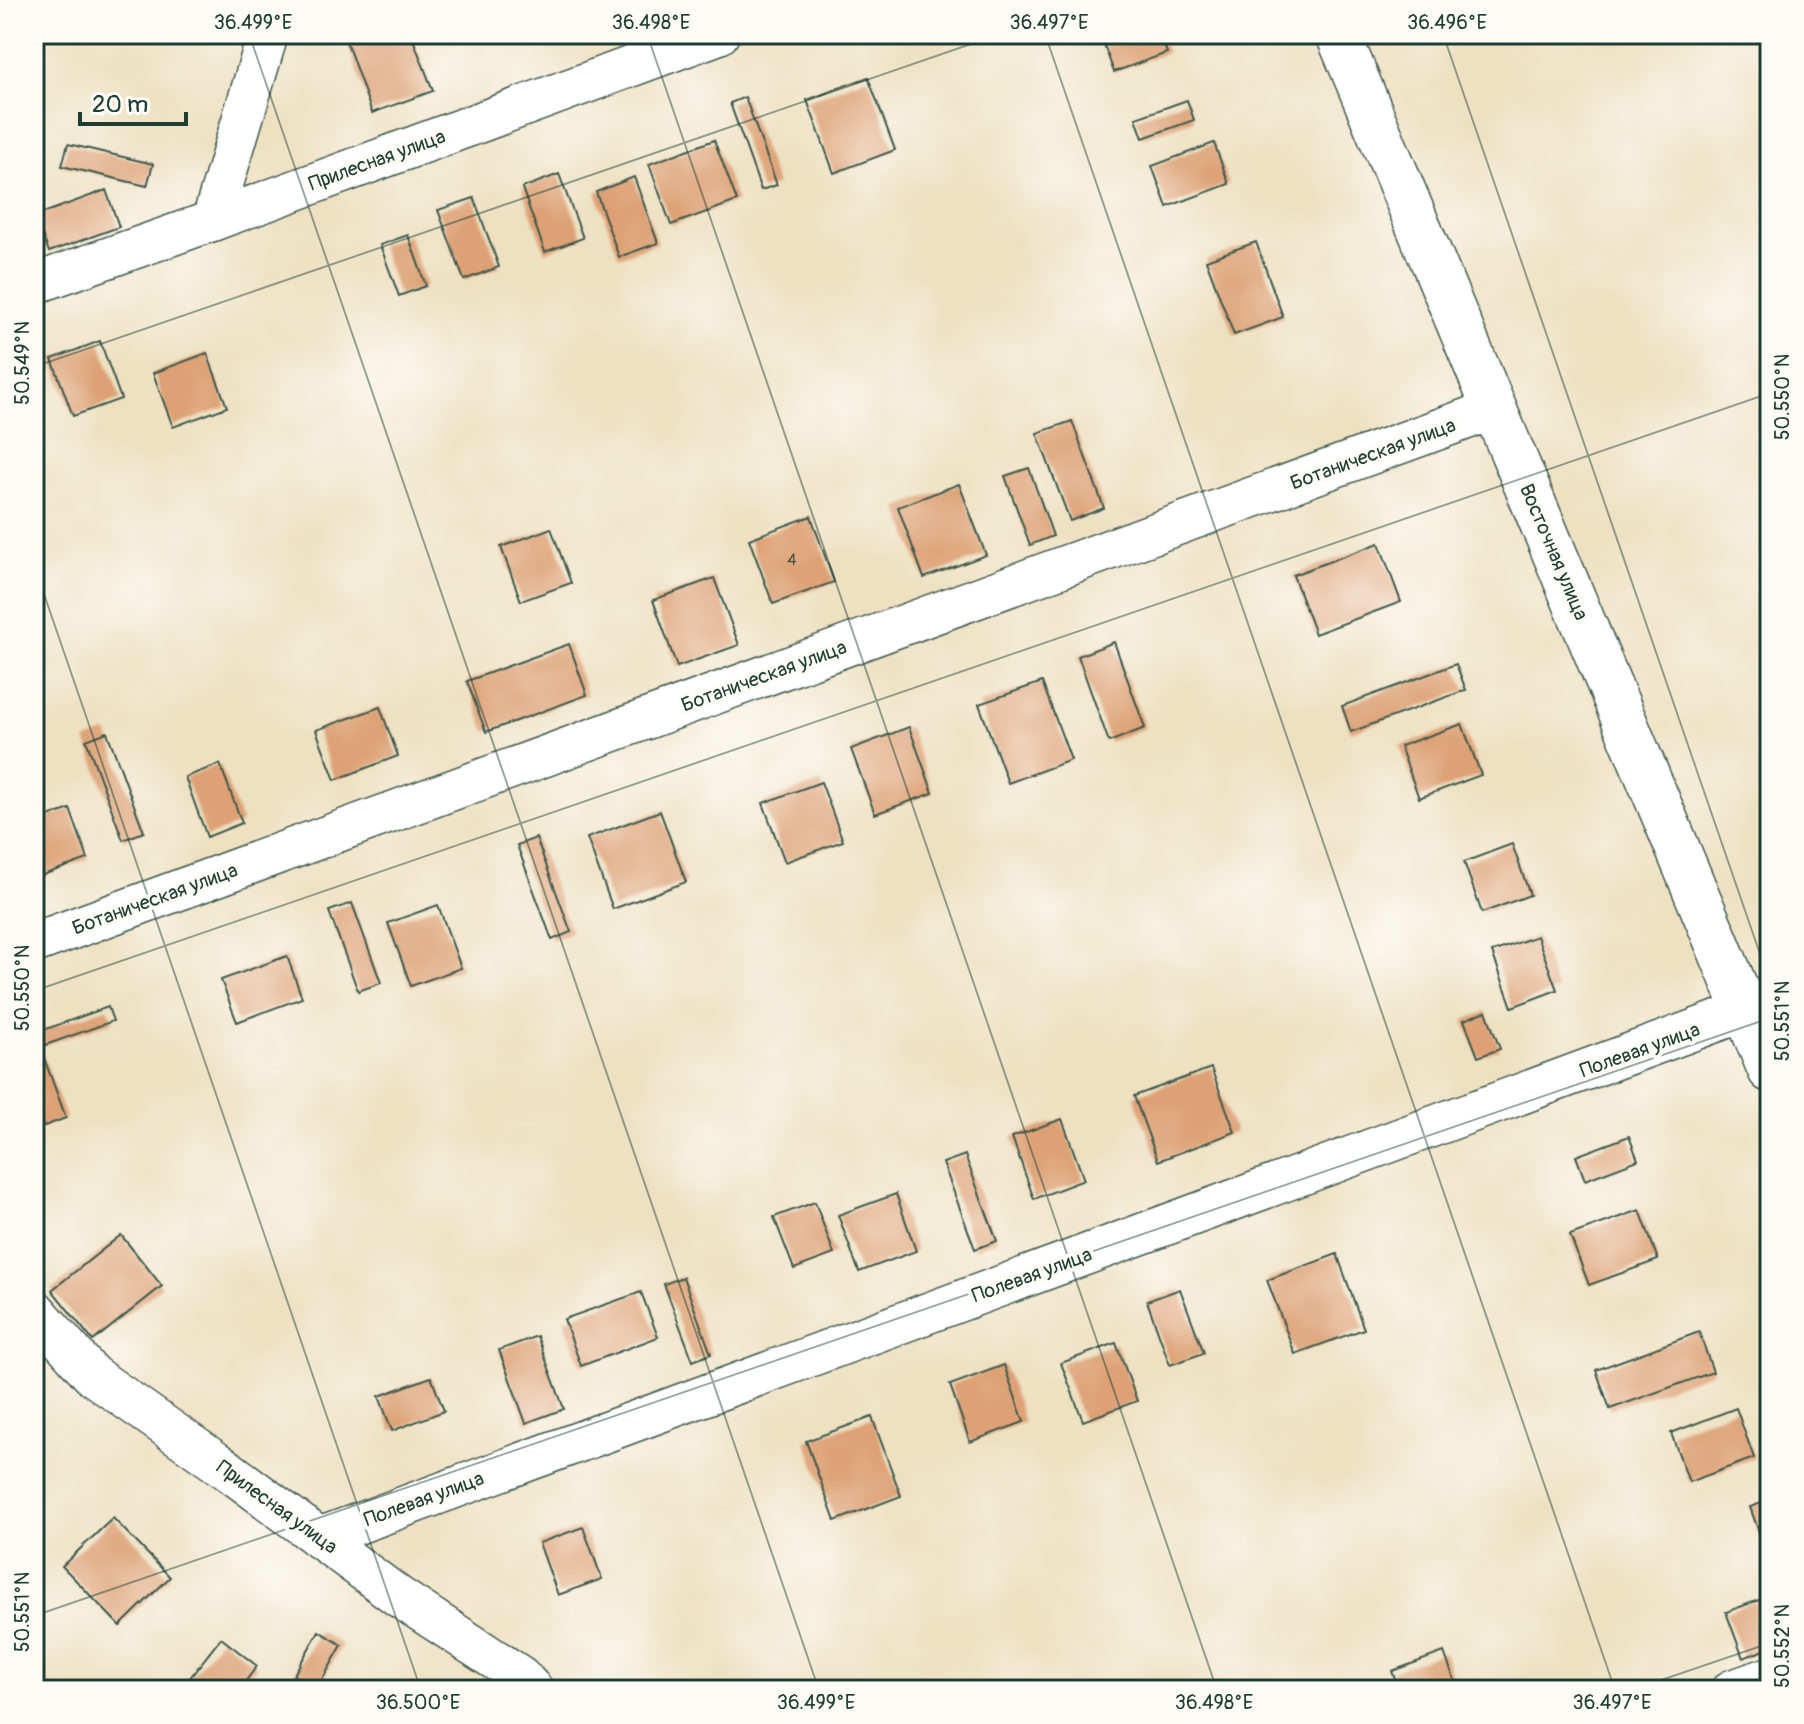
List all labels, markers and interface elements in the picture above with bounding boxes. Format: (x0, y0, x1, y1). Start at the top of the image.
text: 36.499°E (214, 10, 292, 35)
text: 36.498°E (612, 10, 690, 35)
text: 36.497°E (1010, 10, 1088, 35)
text: 36.496°E (1407, 10, 1487, 35)
scale bar (80, 76, 186, 126)
text: 20 m (92, 90, 148, 119)
street label: Прилесная улица (305, 124, 449, 196)
text: 50.549°N (10, 321, 35, 405)
text: 50.550°N (1770, 354, 1795, 440)
street label: Ботаническая улица (1287, 412, 1459, 496)
street label: Восточная улица (1514, 480, 1594, 624)
house number: 4 (787, 550, 797, 570)
street label: Ботаническая улица (678, 634, 850, 718)
street label: Ботаническая улица (69, 857, 241, 941)
text: 50.550°N (10, 945, 35, 1031)
text: 50.551°N (1770, 981, 1795, 1061)
street label: Полевая улица (1577, 1017, 1703, 1083)
street label: Полевая улица (969, 1242, 1095, 1308)
street label: Прилесная улица (212, 1455, 342, 1559)
street label: Полевая улица (361, 1466, 487, 1532)
text: 50.551°N (10, 1572, 35, 1652)
text: 50.552°N (1770, 1604, 1795, 1688)
text: 36.500°E (376, 1690, 460, 1715)
text: 36.499°E (777, 1690, 855, 1715)
text: 36.498°E (1175, 1690, 1253, 1715)
text: 36.497°E (1573, 1690, 1651, 1715)

